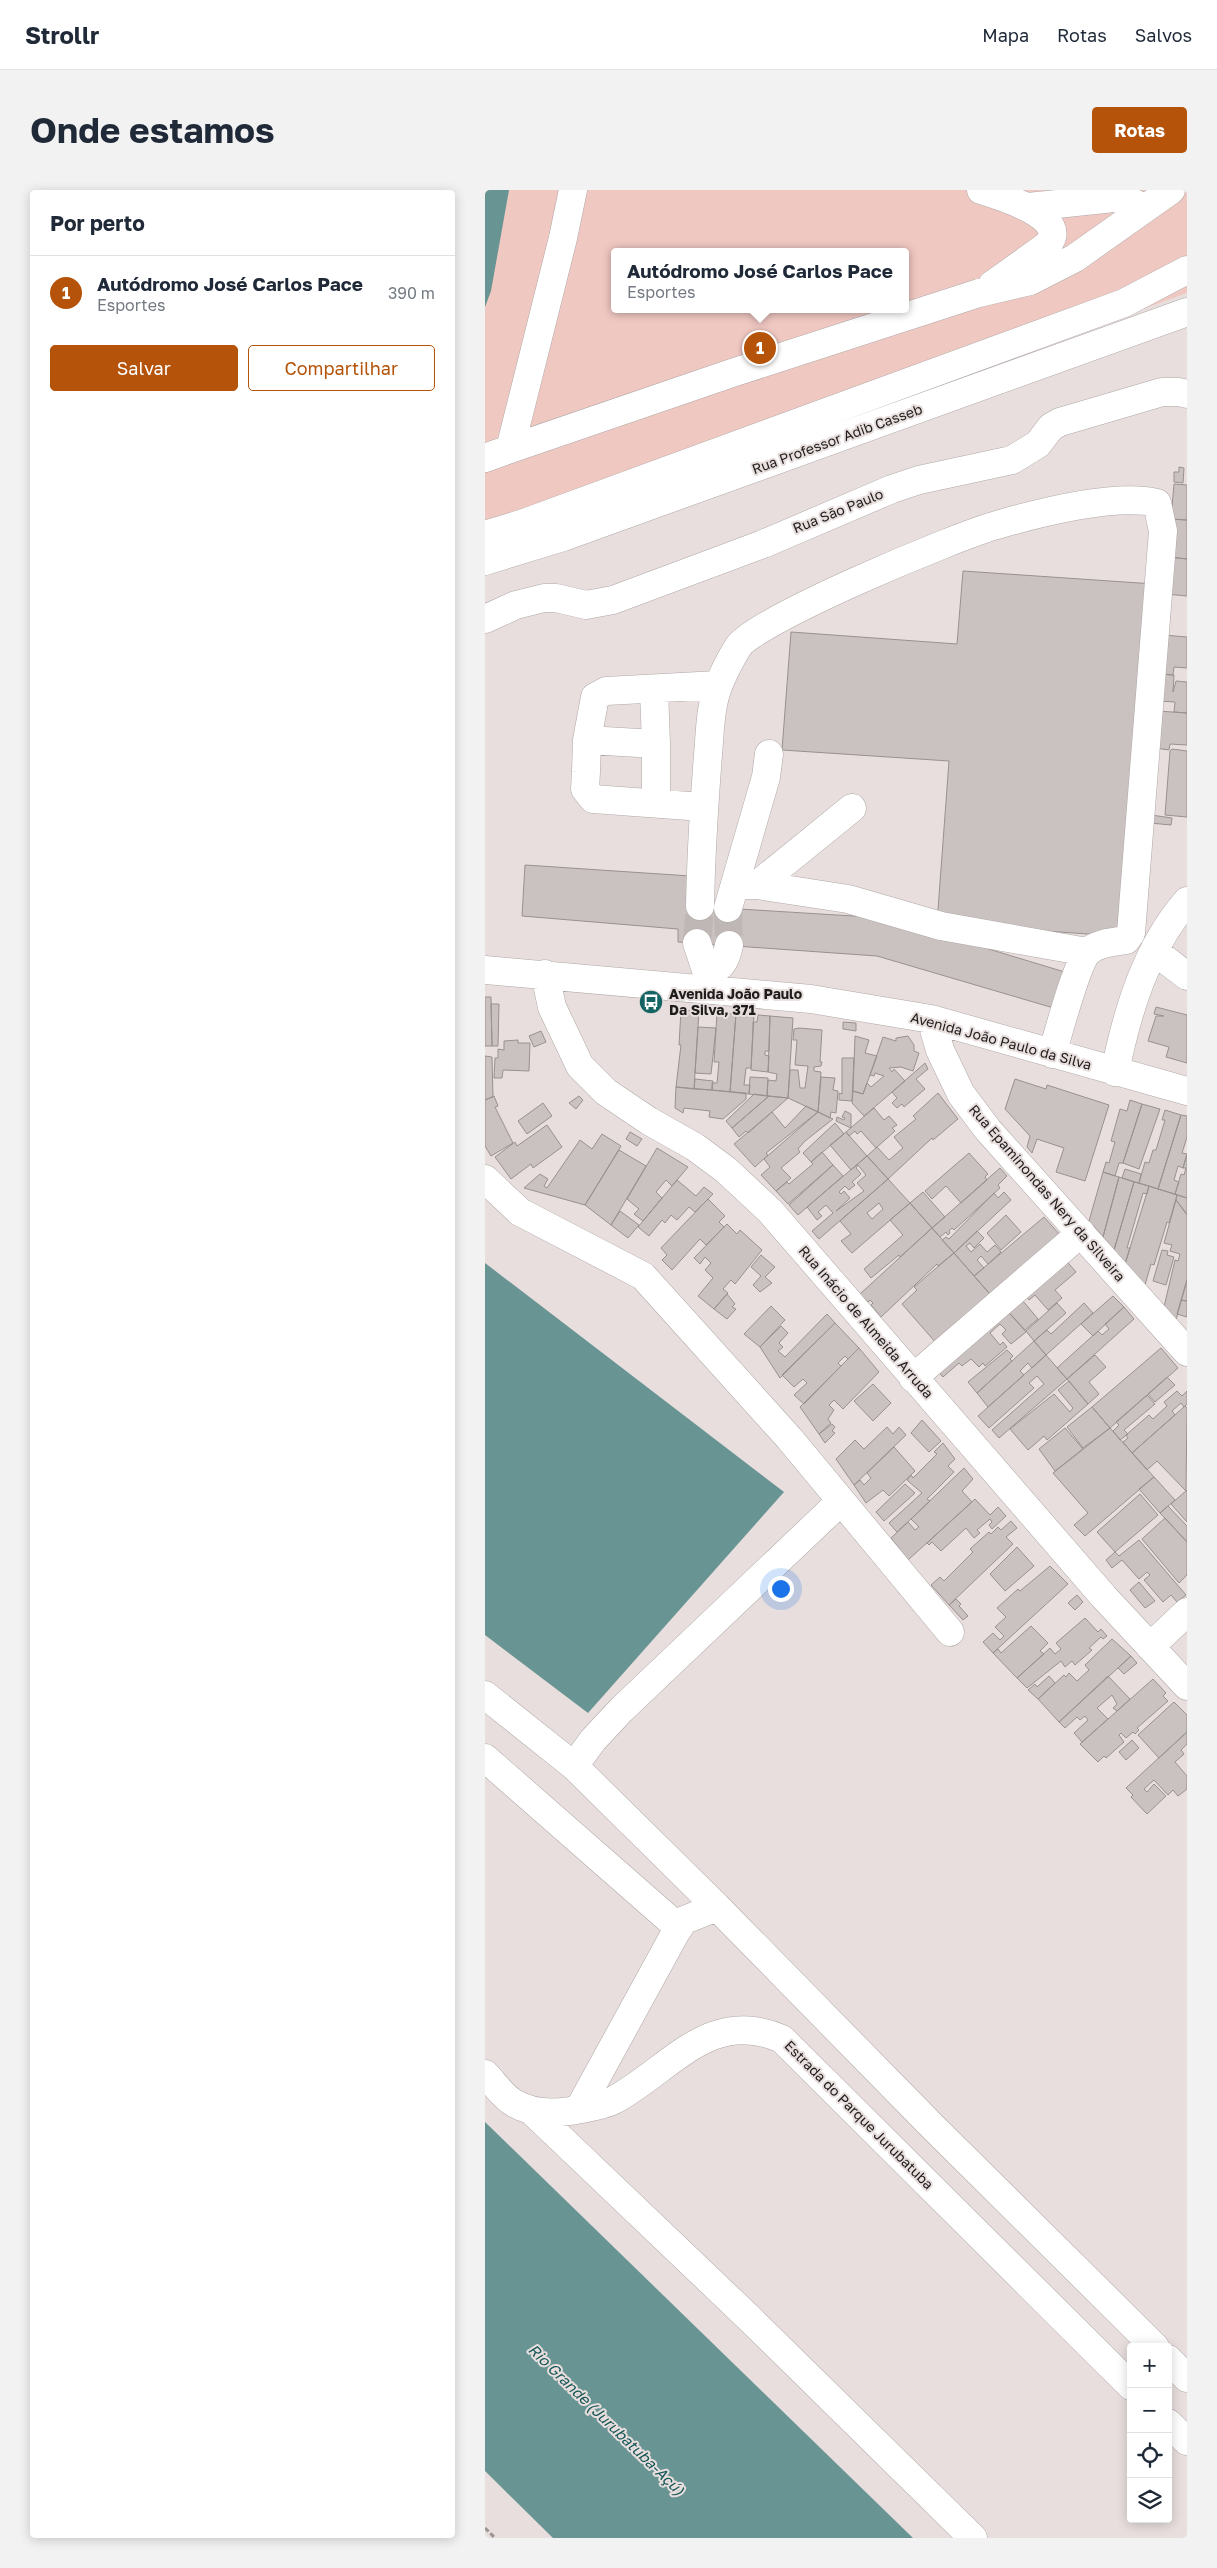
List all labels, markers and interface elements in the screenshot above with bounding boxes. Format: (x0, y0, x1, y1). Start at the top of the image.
text: Strollr (25, 20, 99, 49)
text: Mapa (982, 24, 1029, 46)
text: Rotas (1057, 24, 1107, 46)
text: Salvos (1135, 24, 1192, 46)
button: Rotas (1092, 107, 1187, 153)
text: Onde estamos (30, 109, 275, 151)
text: Por perto (50, 210, 145, 236)
popup (611, 248, 909, 313)
text: Autódromo José Carlos Pace (627, 259, 893, 282)
text: Autódromo José Carlos Pace (97, 272, 363, 295)
text: Esportes (627, 282, 695, 302)
text: 1 (62, 283, 70, 303)
text: 390 m (388, 283, 435, 303)
text: Esportes (97, 295, 165, 315)
pin: 1 (744, 329, 776, 367)
button: Salvar (50, 345, 238, 391)
button: Compartilhar (248, 345, 435, 391)
street label: Rua Professor Adib Casseb (749, 400, 924, 477)
street label: Rua Sāo Paulo (790, 485, 886, 536)
place label: Avenida João Paulo Da Silva, 371 (669, 985, 802, 1018)
bus stop icon: Avenida João Paulo Da Silva, 371 (638, 989, 664, 1015)
street label: Avenida João Paulo da Silva (909, 1008, 1093, 1073)
street label: Rua Epaminondas Nery da Silveira (966, 1101, 1129, 1285)
street label: Rua Inácio de Almeida Arruda (795, 1242, 937, 1401)
your location (768, 1576, 794, 1602)
street label: Estrada do Parque Jurubatuba (781, 2037, 937, 2193)
water label: Rio Grande (Jurubatuba-Açú) (524, 2340, 689, 2499)
map controls (1127, 2343, 1172, 2523)
button: + (1127, 2343, 1172, 2388)
button: − (1127, 2388, 1172, 2433)
button: locate (1127, 2433, 1172, 2478)
button: layers (1127, 2478, 1172, 2523)

